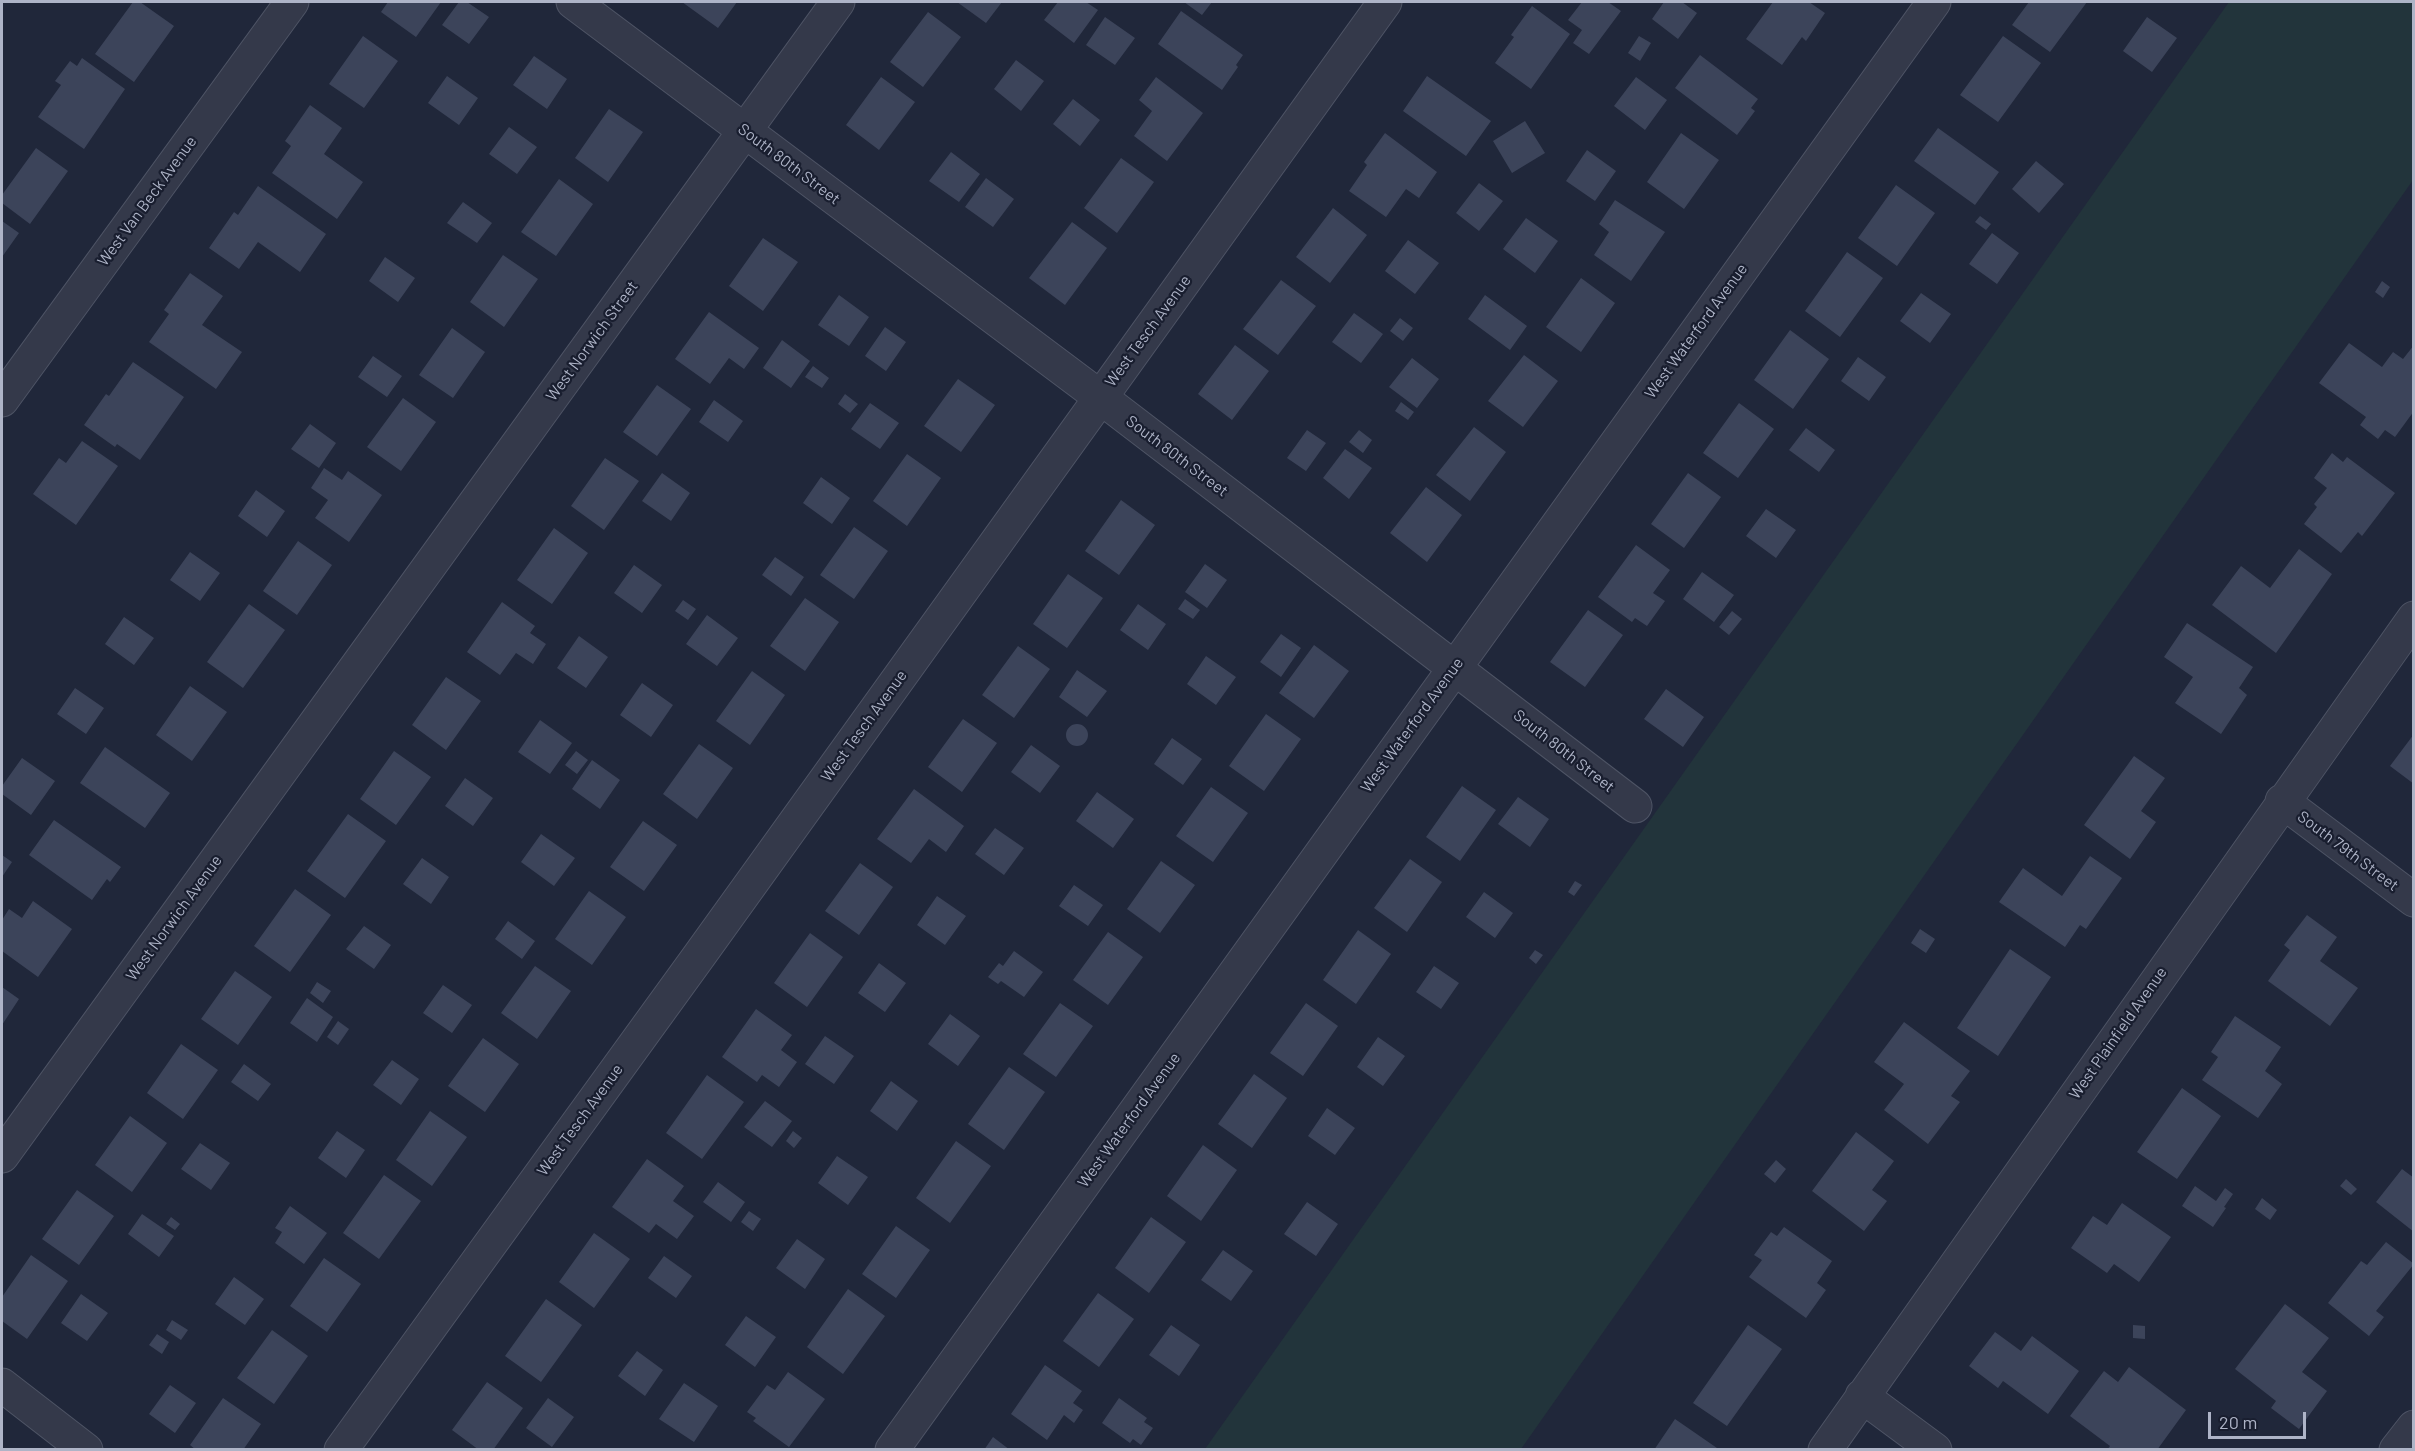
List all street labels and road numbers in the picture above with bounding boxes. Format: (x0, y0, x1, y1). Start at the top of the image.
street label: South 80th Street (734, 119, 844, 209)
street label: West Van Beck Avenue (93, 132, 201, 270)
street label: West Waterford Avenue (1641, 260, 1751, 402)
street label: West Tesch Avenue (1101, 271, 1195, 391)
street label: West Norwich Street (542, 277, 642, 405)
street label: South 80th Street (1122, 411, 1232, 501)
street label: West Waterford Avenue (1357, 654, 1467, 796)
street label: West Tesch Avenue (817, 666, 911, 786)
street label: South 80th Street (1510, 706, 1618, 796)
street label: South 79th Street (2294, 807, 2402, 895)
street label: West Norwich Avenue (122, 851, 226, 985)
street label: West Plainfield Avenue (2065, 963, 2171, 1103)
street label: West Waterford Avenue (1074, 1049, 1184, 1191)
street label: West Tesch Avenue (533, 1060, 627, 1180)

